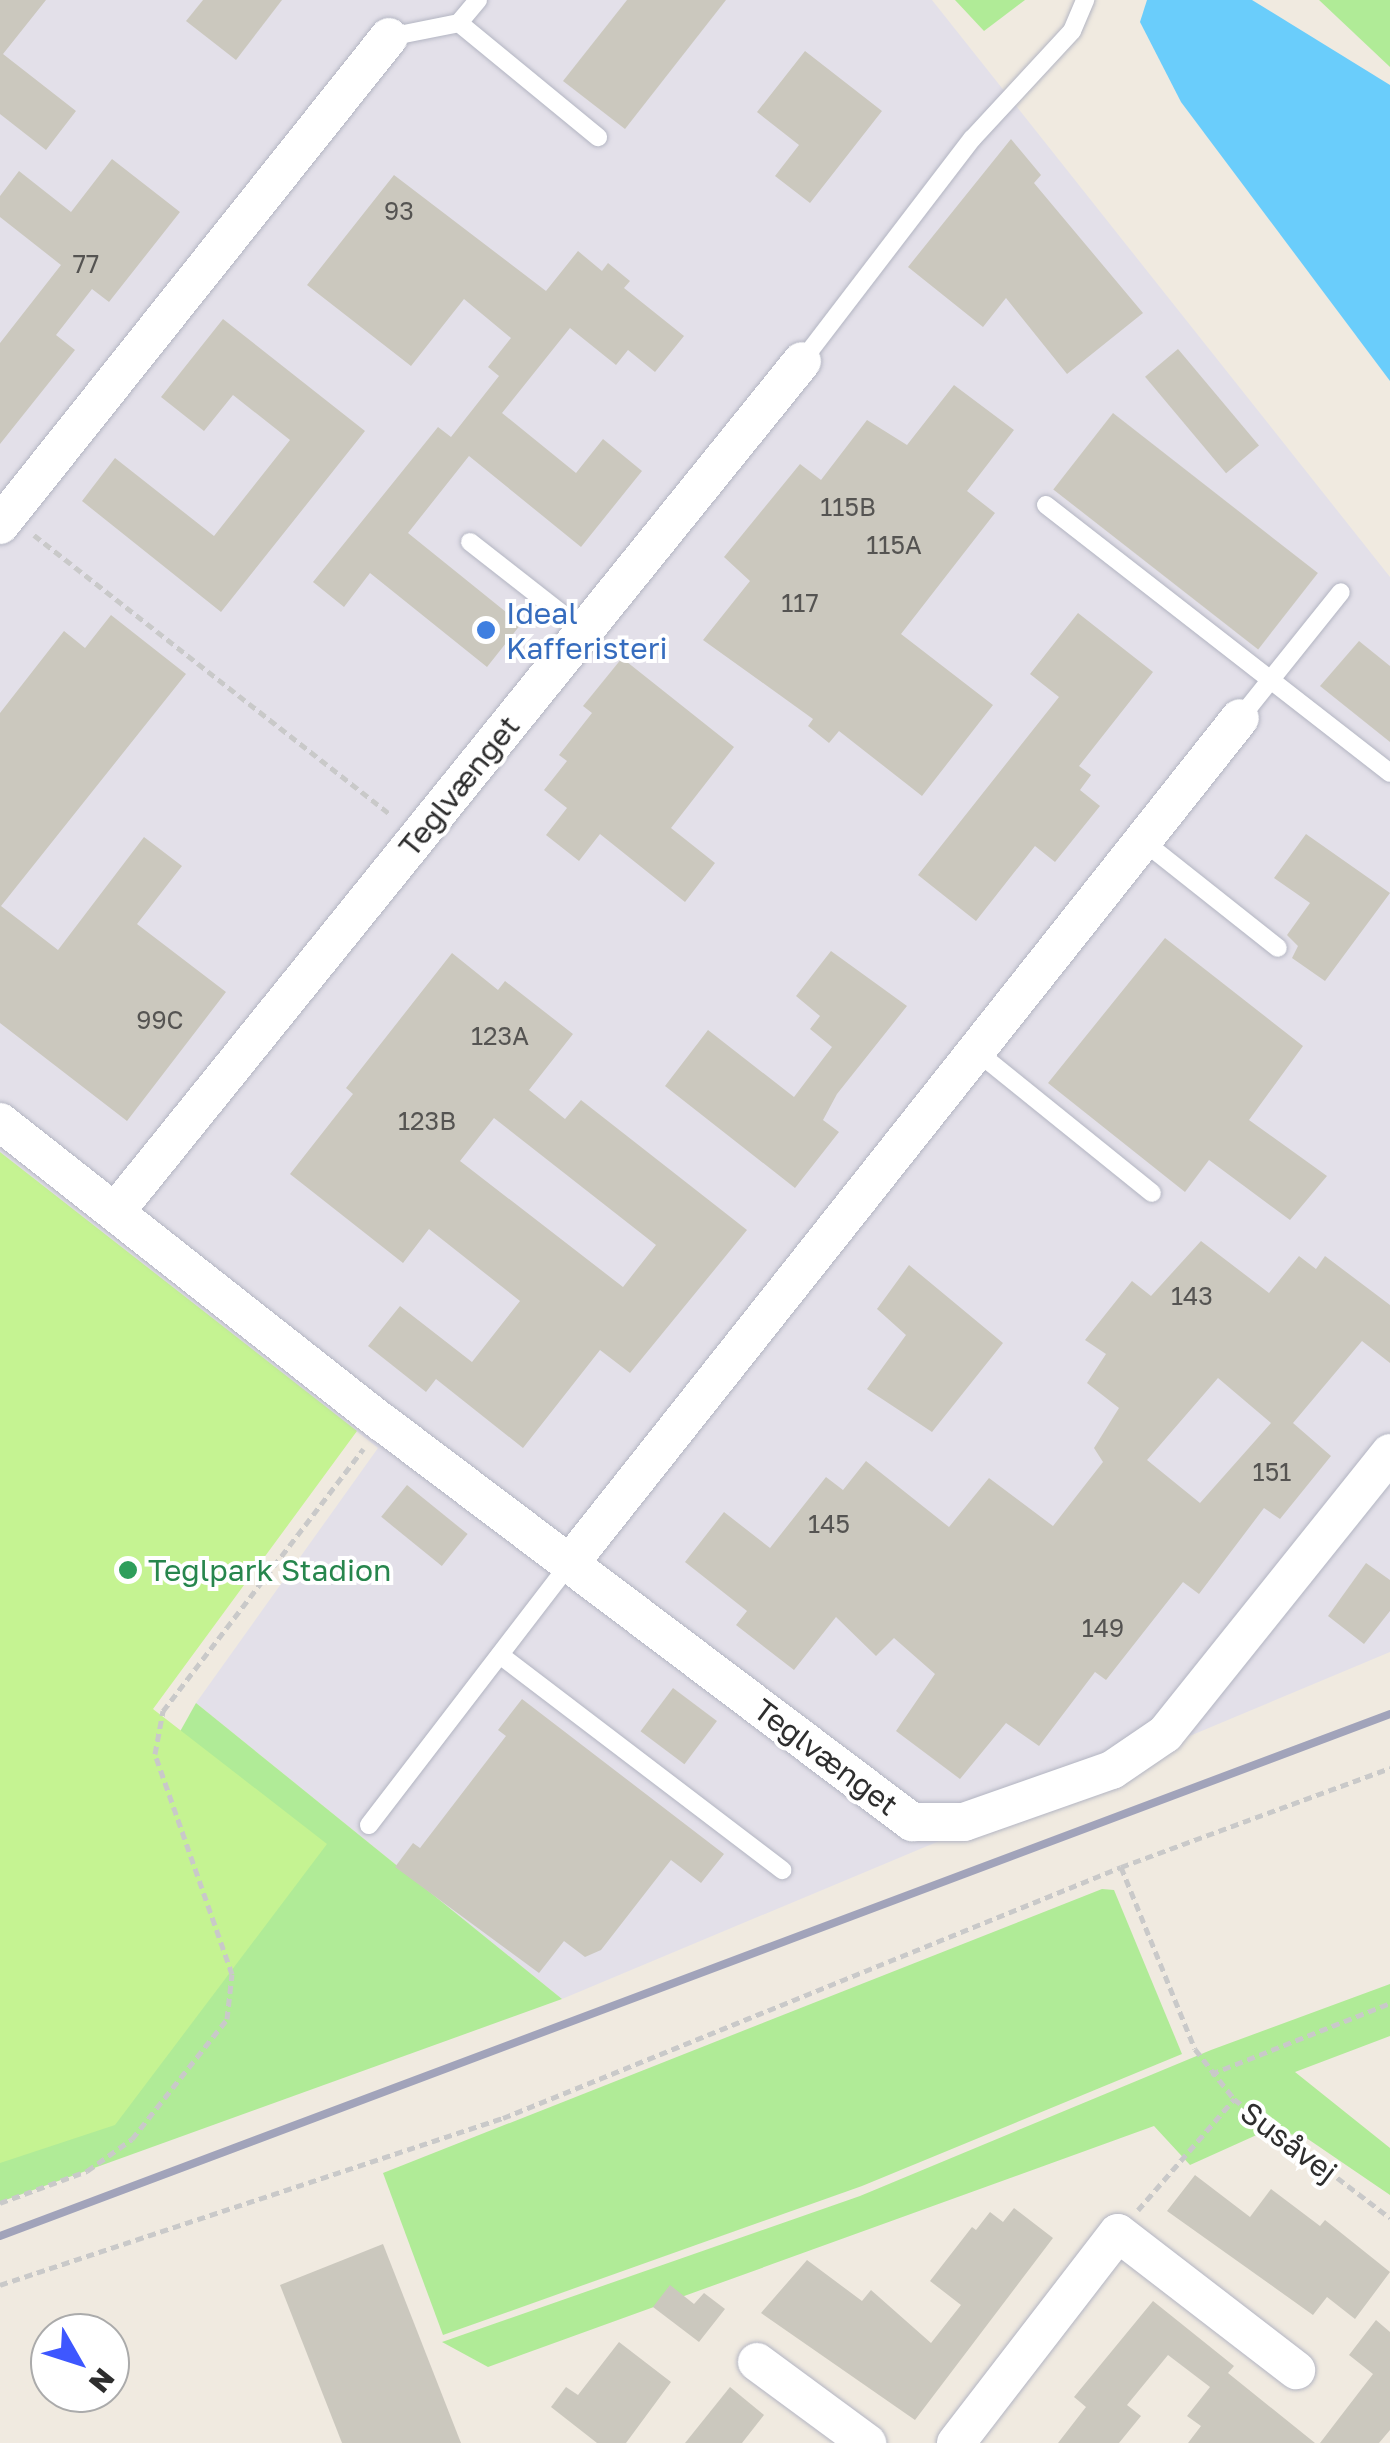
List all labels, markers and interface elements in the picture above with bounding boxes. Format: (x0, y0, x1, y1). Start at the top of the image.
house number: 93 (384, 196, 414, 226)
house number: 77 (73, 249, 99, 279)
house number: 115B (820, 492, 876, 522)
house number: 115A (866, 530, 922, 560)
house number: 117 (781, 588, 819, 618)
place label: Ideal Kafferisteri (506, 595, 667, 666)
marker: Ideal Kafferisteri (475, 619, 497, 641)
street label: Teglvænget (391, 708, 527, 864)
house number: 99C (136, 1005, 184, 1035)
house number: 123A (471, 1021, 529, 1051)
house number: 123B (398, 1106, 456, 1136)
house number: 143 (1171, 1281, 1213, 1311)
house number: 151 (1253, 1457, 1291, 1487)
house number: 145 (808, 1509, 850, 1539)
place label: Teglpark Stadion (148, 1552, 391, 1588)
marker: Teglpark Stadion (117, 1559, 139, 1581)
house number: 149 (1082, 1613, 1124, 1643)
street label: Teglvænget (747, 1691, 905, 1823)
street label: Susåvej (1234, 2094, 1344, 2190)
north arrow (30, 2313, 130, 2413)
text: N (83, 2362, 122, 2400)

